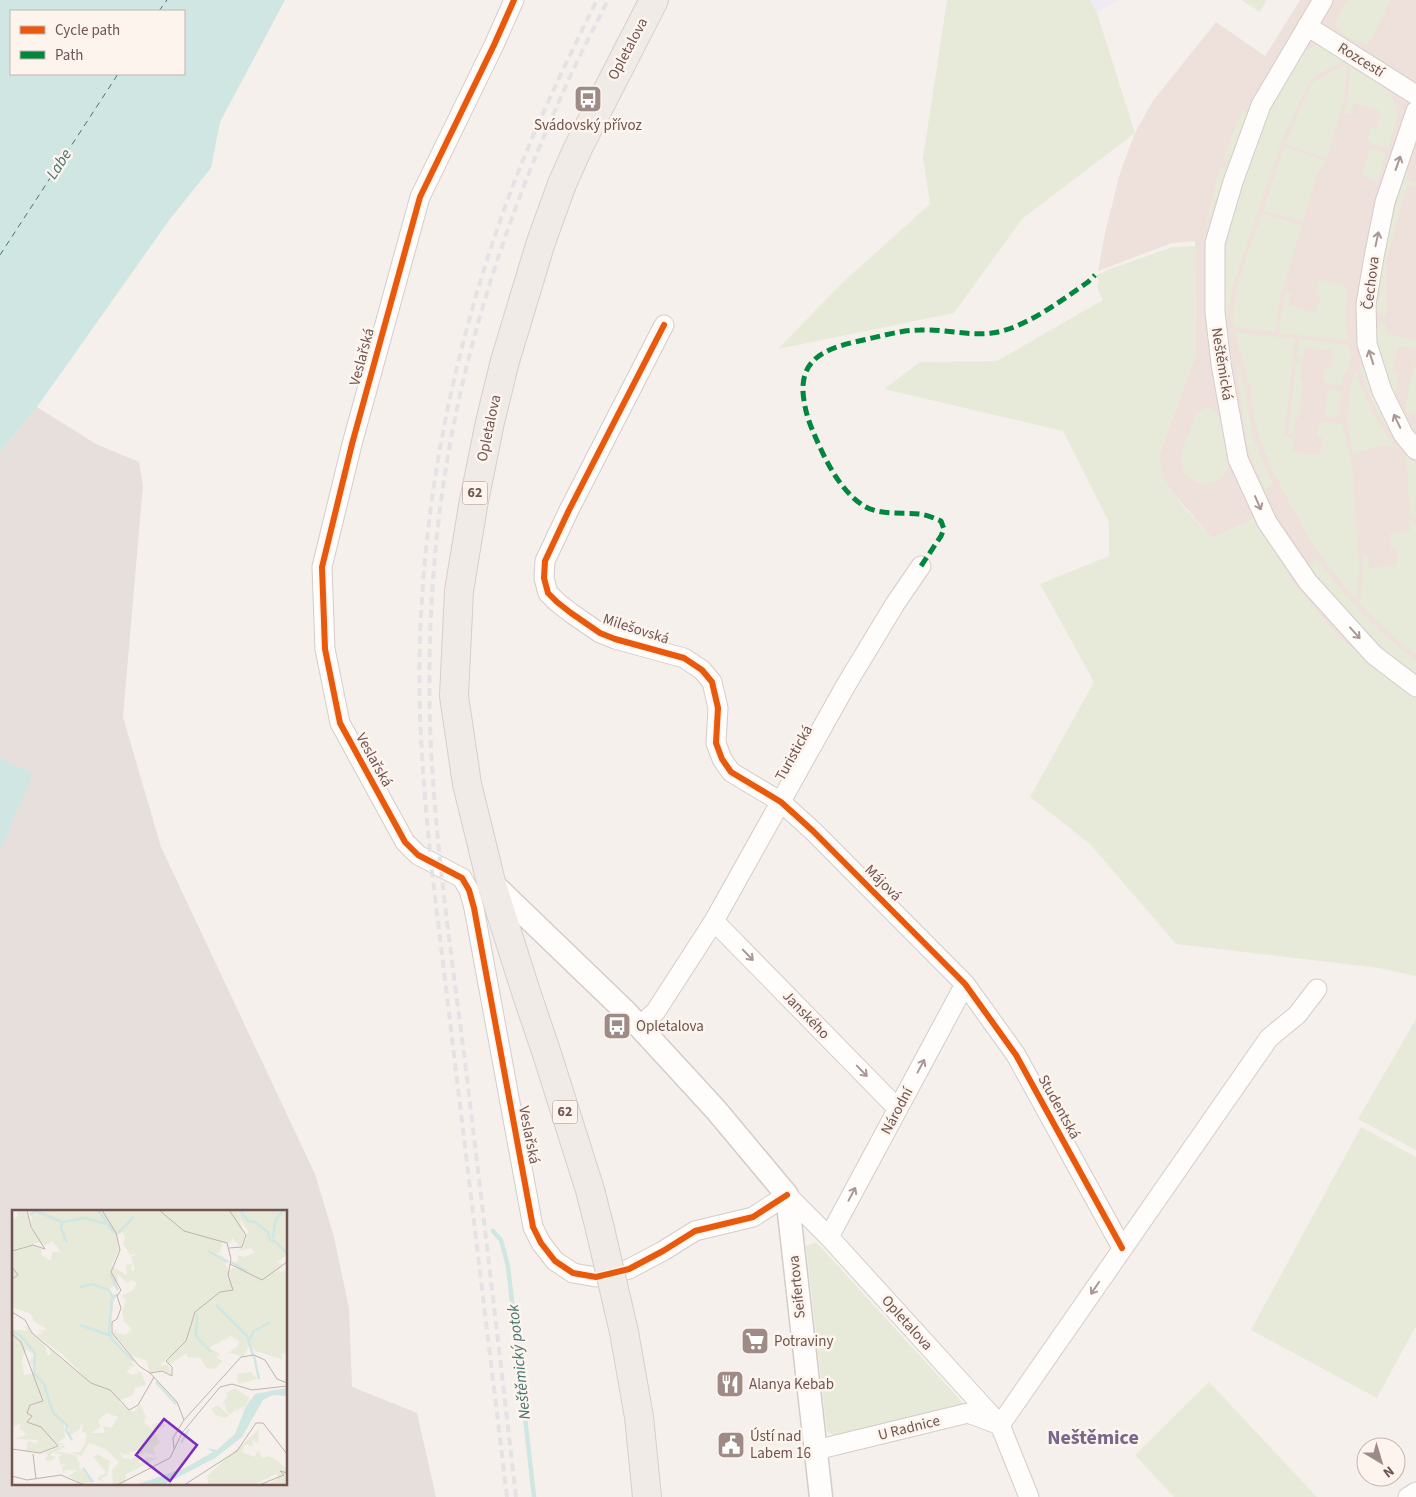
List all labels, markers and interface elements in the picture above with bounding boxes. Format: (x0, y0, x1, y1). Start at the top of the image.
legend (10, 10, 185, 75)
street label: Opletalova (603, 14, 653, 84)
text: Cycle path (55, 20, 120, 41)
street label: Rozcestí (1334, 37, 1389, 83)
text: Path (55, 45, 83, 66)
bus stop icon: Svádovský přívoz (573, 84, 603, 114)
place label: Svádovský přívoz (534, 115, 642, 136)
water label: Labe (41, 144, 77, 183)
one-way arrow (1393, 155, 1403, 171)
one-way arrow (1373, 231, 1383, 247)
street label: Čechova (1357, 255, 1385, 311)
street label: Veslařská (344, 326, 380, 388)
street label: Neštěmická (1206, 326, 1238, 402)
one-way arrow (1365, 349, 1375, 365)
street label: Opletalova (472, 393, 506, 463)
one-way arrow (1392, 414, 1401, 429)
road number: 62 (462, 482, 488, 504)
one-way arrow (1254, 495, 1264, 510)
street label: Milešovská (600, 608, 672, 650)
one-way arrow (1349, 627, 1360, 640)
street label: Turistická (770, 721, 818, 785)
street label: Veslařská (351, 729, 397, 791)
street label: Májová (860, 860, 906, 906)
one-way arrow (742, 949, 754, 962)
street label: Janského (778, 986, 834, 1044)
bus stop icon: Opletalova (602, 1011, 632, 1041)
place label: Opletalova (636, 1016, 704, 1037)
one-way arrow (916, 1058, 926, 1073)
one-way arrow (856, 1065, 868, 1078)
street label: Studentská (1033, 1071, 1085, 1143)
street label: Národní (876, 1083, 919, 1138)
road number: 62 (552, 1100, 578, 1124)
street label: Veslařská (513, 1104, 545, 1166)
one-way arrow (847, 1187, 857, 1202)
inset map (12, 1210, 288, 1484)
street label: Seifertova (783, 1254, 811, 1320)
one-way arrow (1090, 1281, 1100, 1295)
street label: Opletalova (876, 1291, 938, 1355)
water label: Neštěmický potok (502, 1303, 536, 1421)
supermarket icon: Potraviny (740, 1326, 770, 1356)
place label: Potraviny (774, 1331, 833, 1352)
restaurant icon: Alanya Kebab (715, 1369, 745, 1399)
place label: Alanya Kebab (749, 1374, 834, 1395)
street label: U Radnice (876, 1410, 942, 1446)
district label: Neštěmice (1047, 1424, 1139, 1452)
place label: Ústí nad Labem 16 (750, 1426, 811, 1464)
public building icon: Ústí nad Labem 16 (716, 1430, 746, 1460)
north arrow (1356, 1437, 1406, 1487)
text: N (1379, 1461, 1398, 1482)

